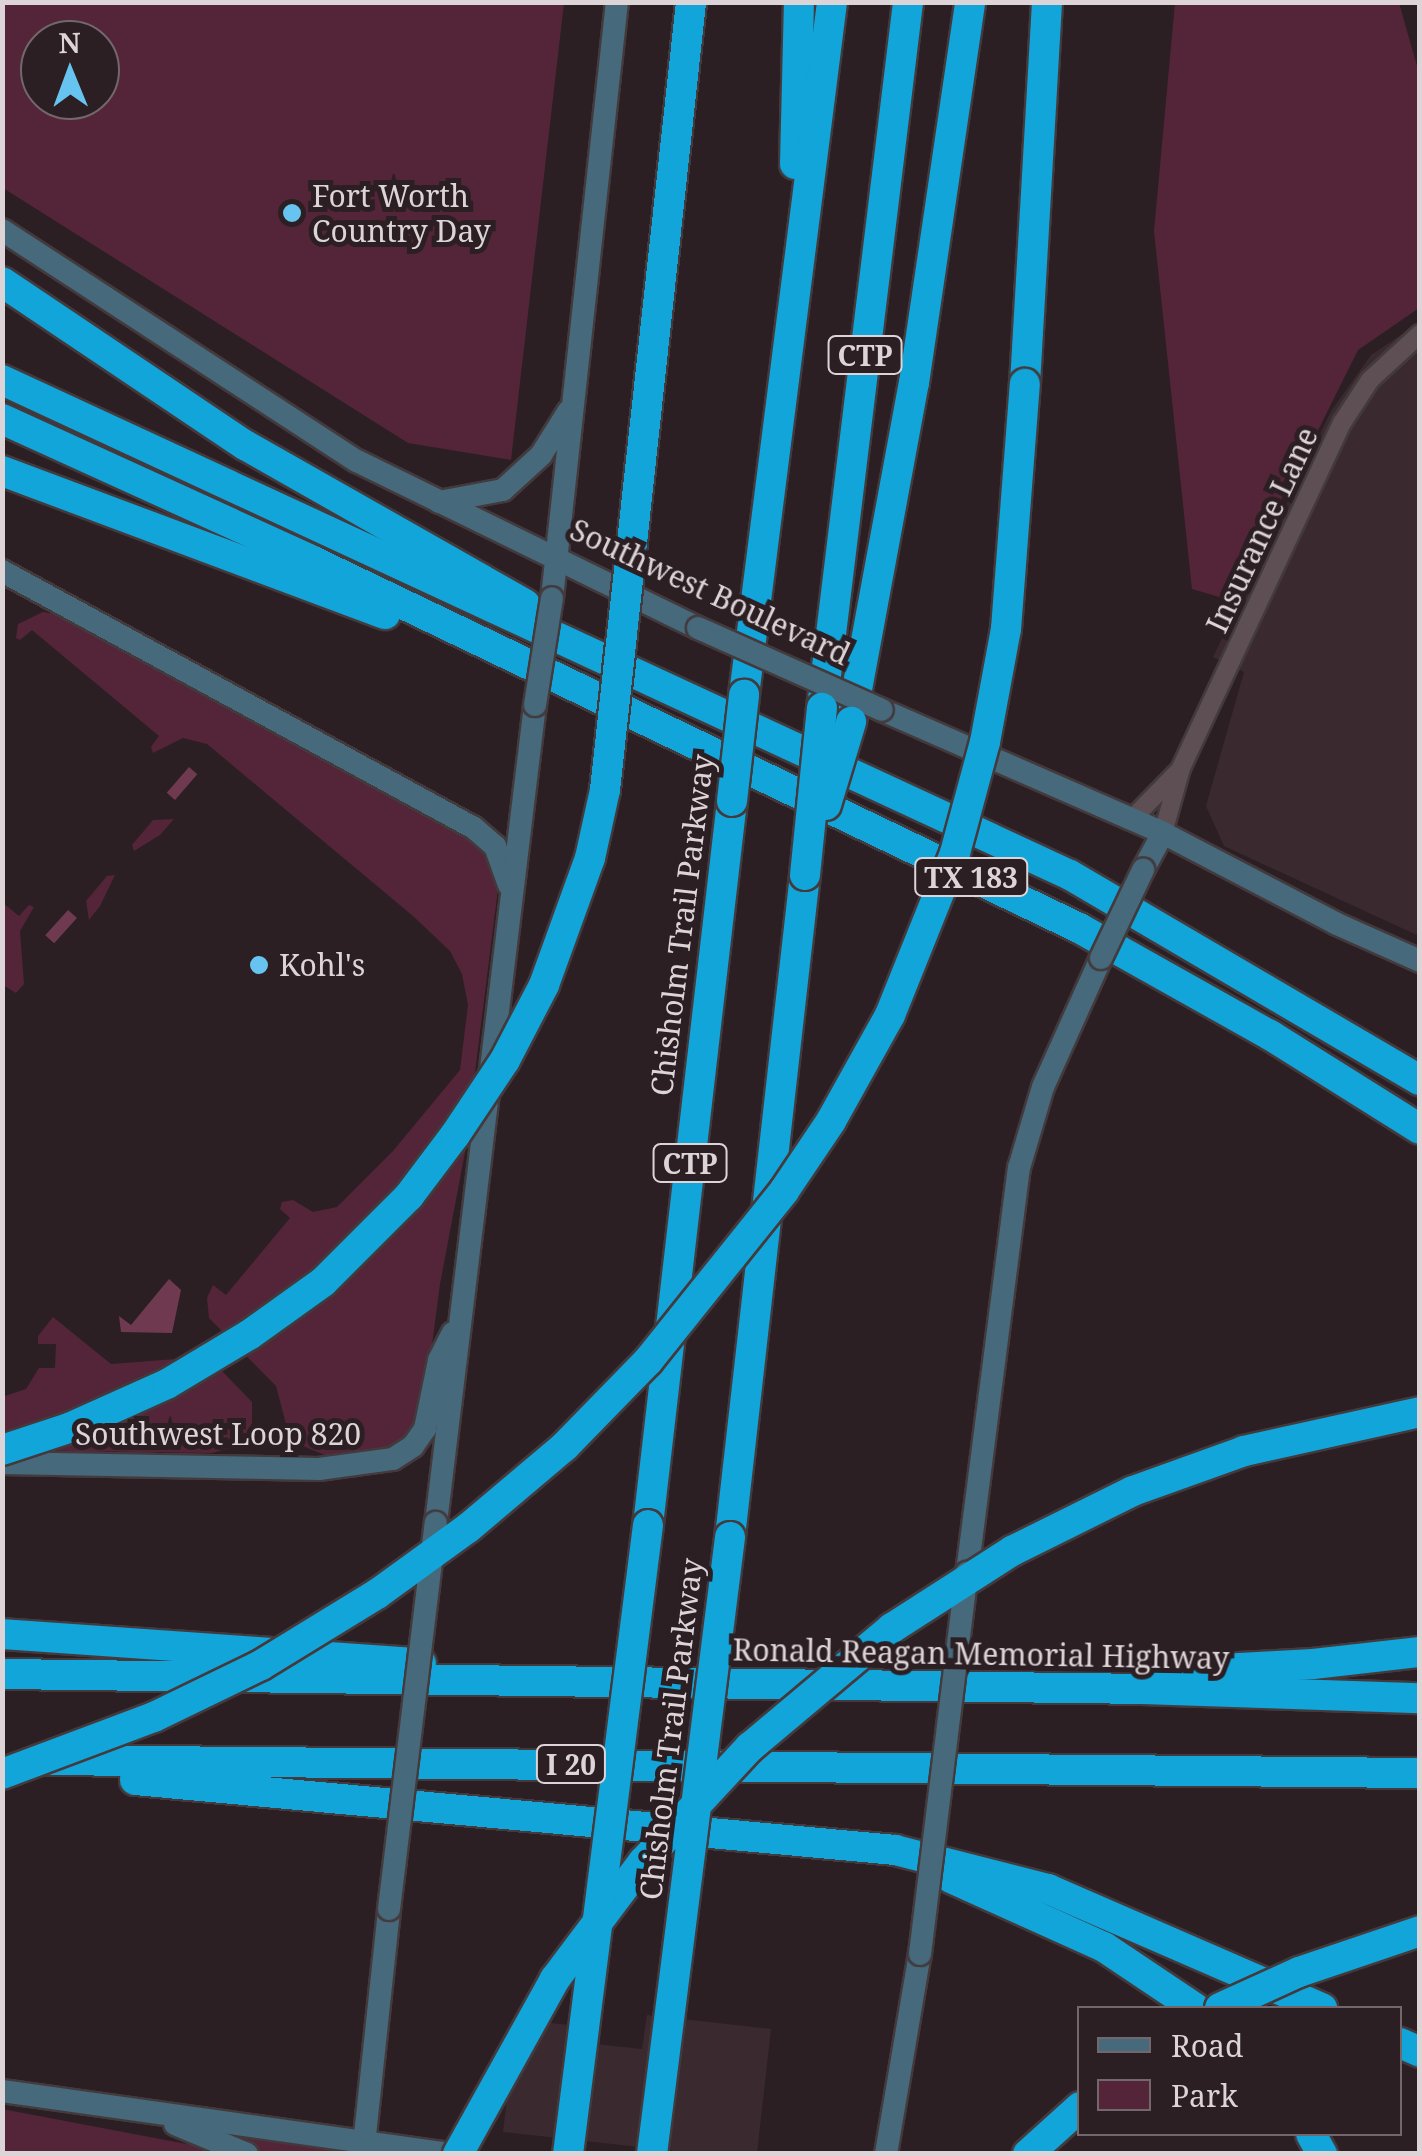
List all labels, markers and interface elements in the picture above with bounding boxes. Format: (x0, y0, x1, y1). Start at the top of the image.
north arrow (20, 20, 120, 120)
text: N (58, 23, 81, 61)
place label: Fort Worth Country Day (312, 178, 491, 248)
marker: Fort Worth Country Day (281, 202, 303, 224)
road number: CTP (828, 332, 902, 378)
street label: Insurance Lane (1199, 422, 1325, 638)
street label: Southwest Boulevard (565, 511, 855, 673)
street label: Chisholm Trail Parkway (643, 752, 721, 1098)
road number: TX 183 (914, 854, 1028, 900)
place label: Kohl's (279, 947, 365, 983)
marker: Kohl's (248, 954, 270, 976)
road number: CTP (652, 1140, 728, 1186)
street label: Southwest Loop 820 (75, 1416, 361, 1452)
street label: Chisholm Trail Parkway (632, 1556, 710, 1902)
street label: Ronald Reagan Memorial Highway (732, 1632, 1230, 1676)
road number: I 20 (534, 1741, 608, 1787)
legend (1077, 2006, 1402, 2136)
text: Road (1171, 2025, 1243, 2066)
text: Park (1171, 2075, 1238, 2116)

